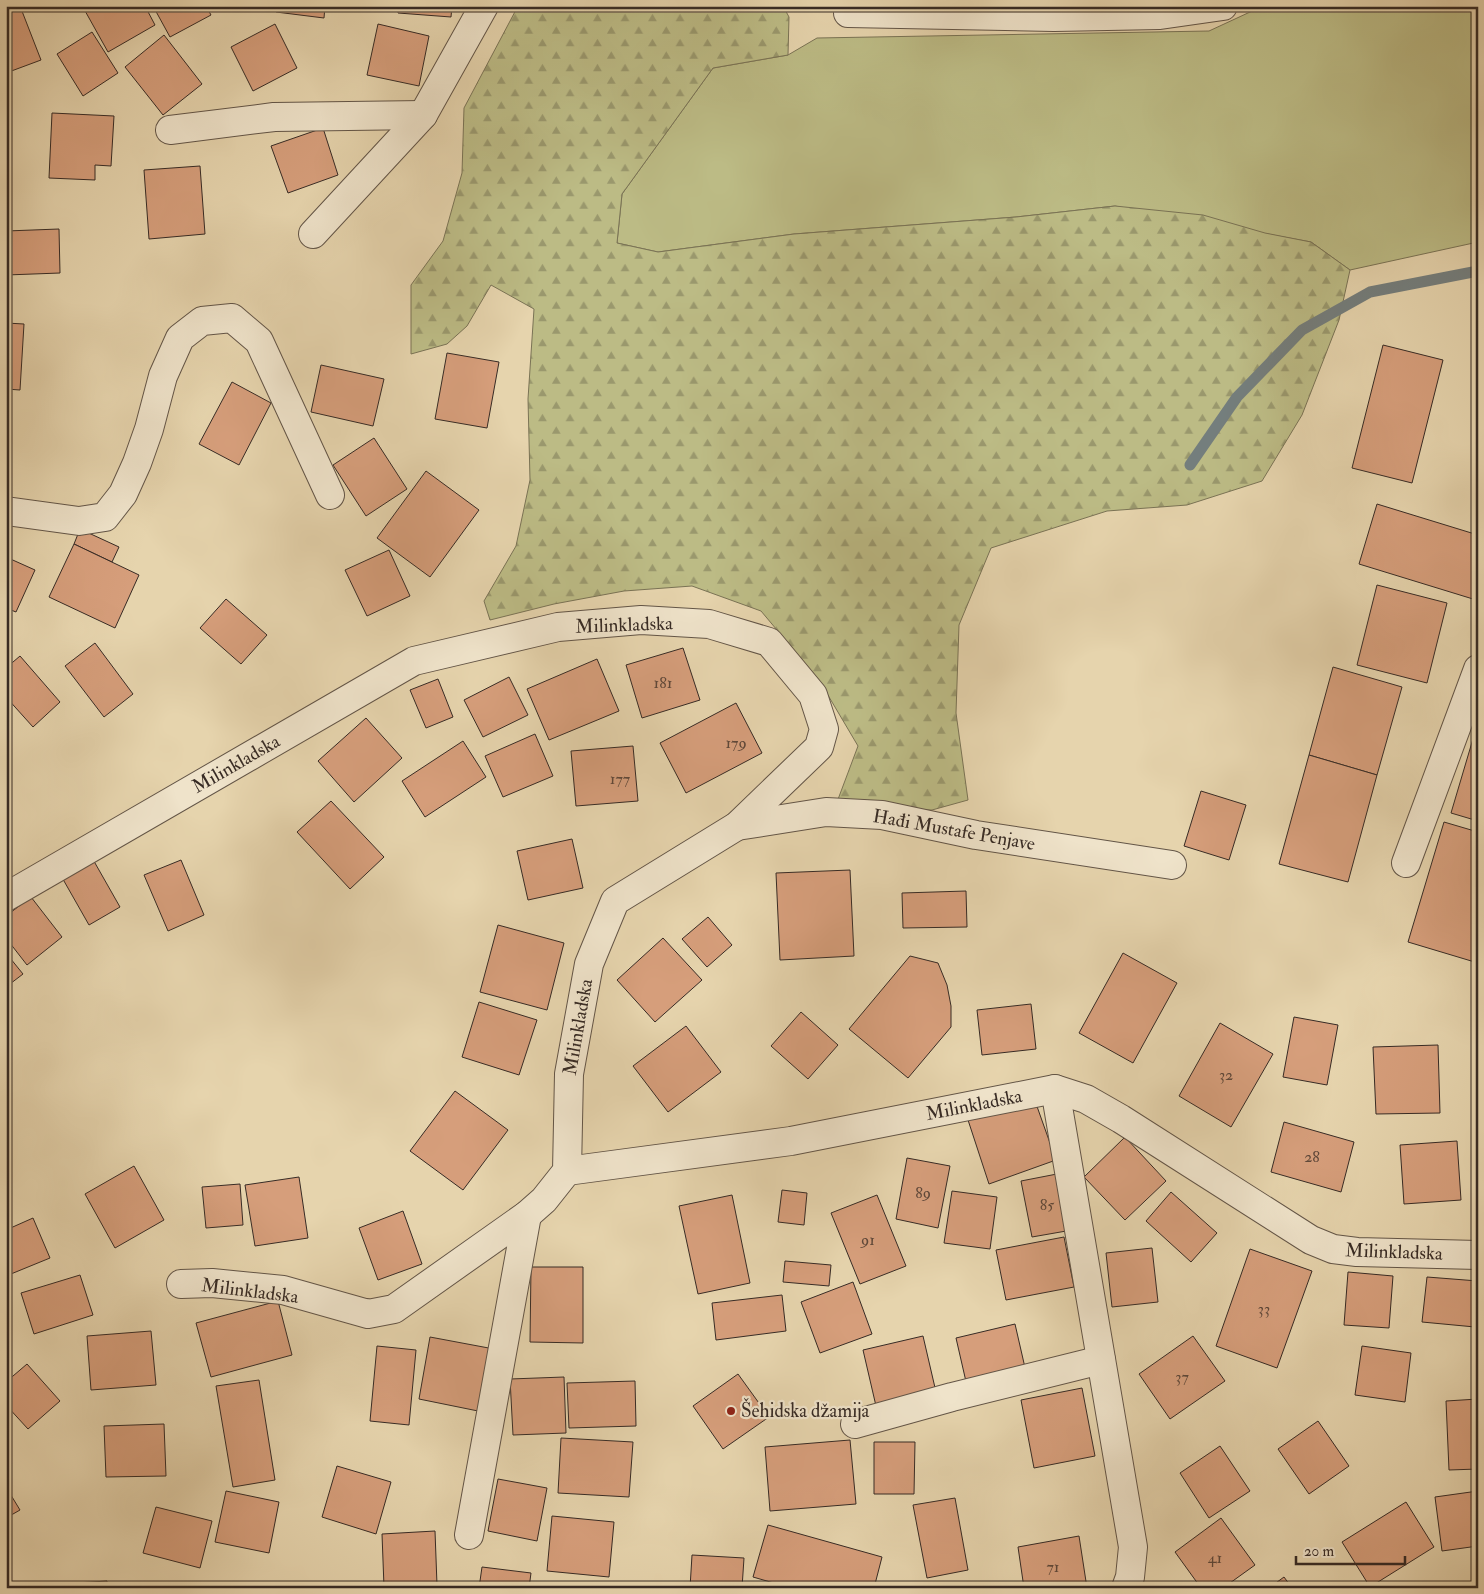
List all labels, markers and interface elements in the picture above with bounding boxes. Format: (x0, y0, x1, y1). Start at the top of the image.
street label: Milinkladska (575, 611, 673, 639)
house number: 181 (654, 673, 672, 693)
street label: Milinkladska (188, 729, 284, 799)
house number: 179 (725, 733, 747, 753)
house number: 177 (610, 769, 631, 789)
street label: Hađi Mustafe Penjave (871, 804, 1037, 856)
street label: Milinkladska (558, 977, 598, 1077)
house number: 32 (1219, 1065, 1233, 1085)
street label: Milinkladska (924, 1084, 1024, 1126)
house number: 28 (1304, 1147, 1320, 1167)
house number: 89 (915, 1183, 931, 1203)
house number: 85 (1040, 1195, 1054, 1215)
house number: 91 (860, 1230, 875, 1250)
street label: Milinkladska (1345, 1238, 1443, 1266)
street label: Milinkladska (200, 1273, 300, 1309)
house number: 33 (1258, 1299, 1270, 1319)
house number: 37 (1175, 1367, 1189, 1387)
place label: Šehidska džamija (741, 1397, 870, 1423)
marker: Šehidska džamija (725, 1405, 737, 1417)
scale bar (1296, 1534, 1405, 1566)
text: 20 m (1304, 1542, 1334, 1561)
house number: 41 (1208, 1548, 1222, 1568)
house number: 71 (1046, 1557, 1060, 1577)

